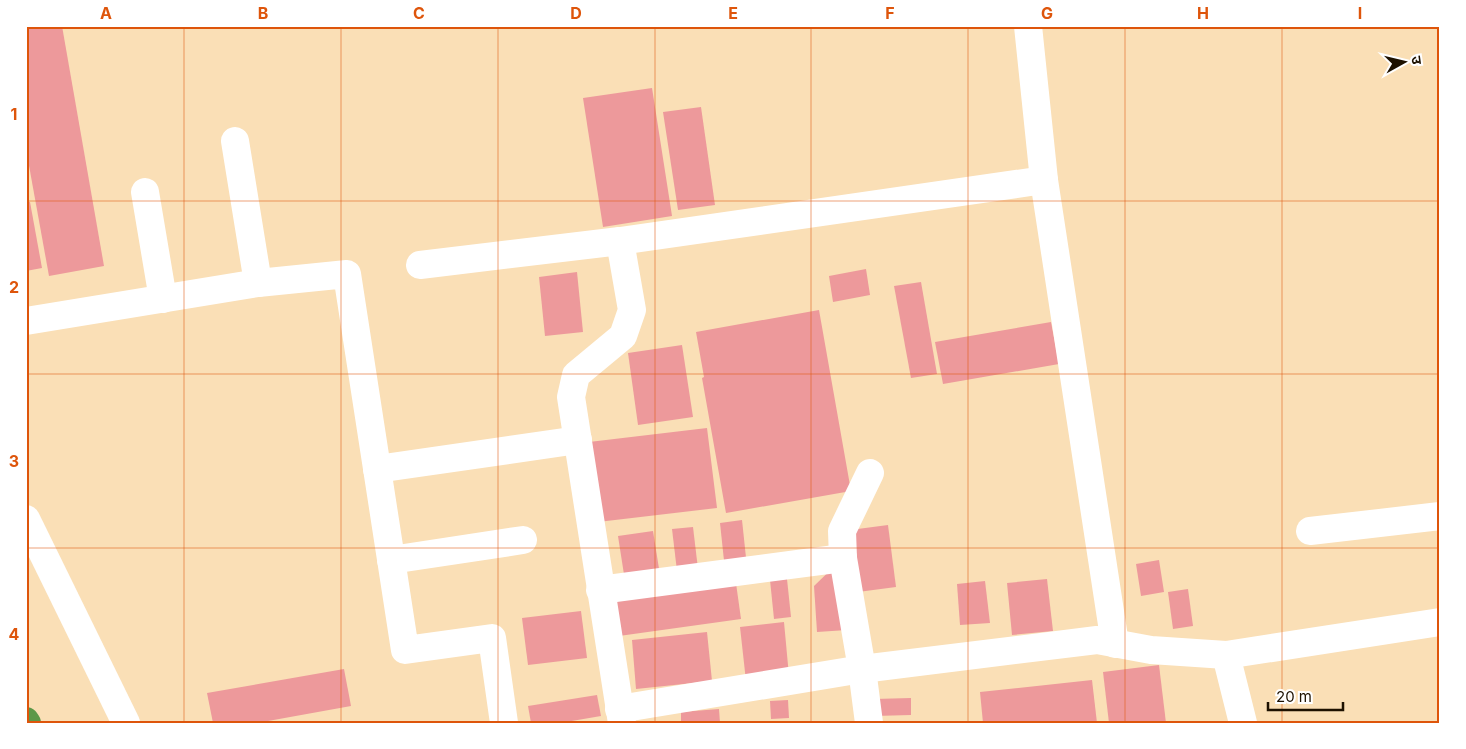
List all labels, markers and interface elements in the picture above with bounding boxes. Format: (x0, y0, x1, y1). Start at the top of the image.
text: A (100, 3, 112, 23)
text: B (258, 3, 268, 23)
text: C (413, 3, 425, 23)
text: D (570, 3, 582, 23)
text: E (728, 3, 738, 23)
text: F (885, 3, 895, 23)
text: G (1041, 3, 1053, 23)
text: H (1197, 3, 1209, 23)
text: I (1358, 3, 1362, 23)
north arrow (1378, 38, 1428, 88)
text: उ (1408, 55, 1426, 66)
text: 1 (11, 104, 17, 124)
text: 2 (9, 277, 19, 297)
text: 3 (9, 451, 19, 471)
text: 4 (9, 624, 20, 644)
scale bar (1268, 679, 1344, 711)
text: 20 m (1276, 687, 1312, 706)

